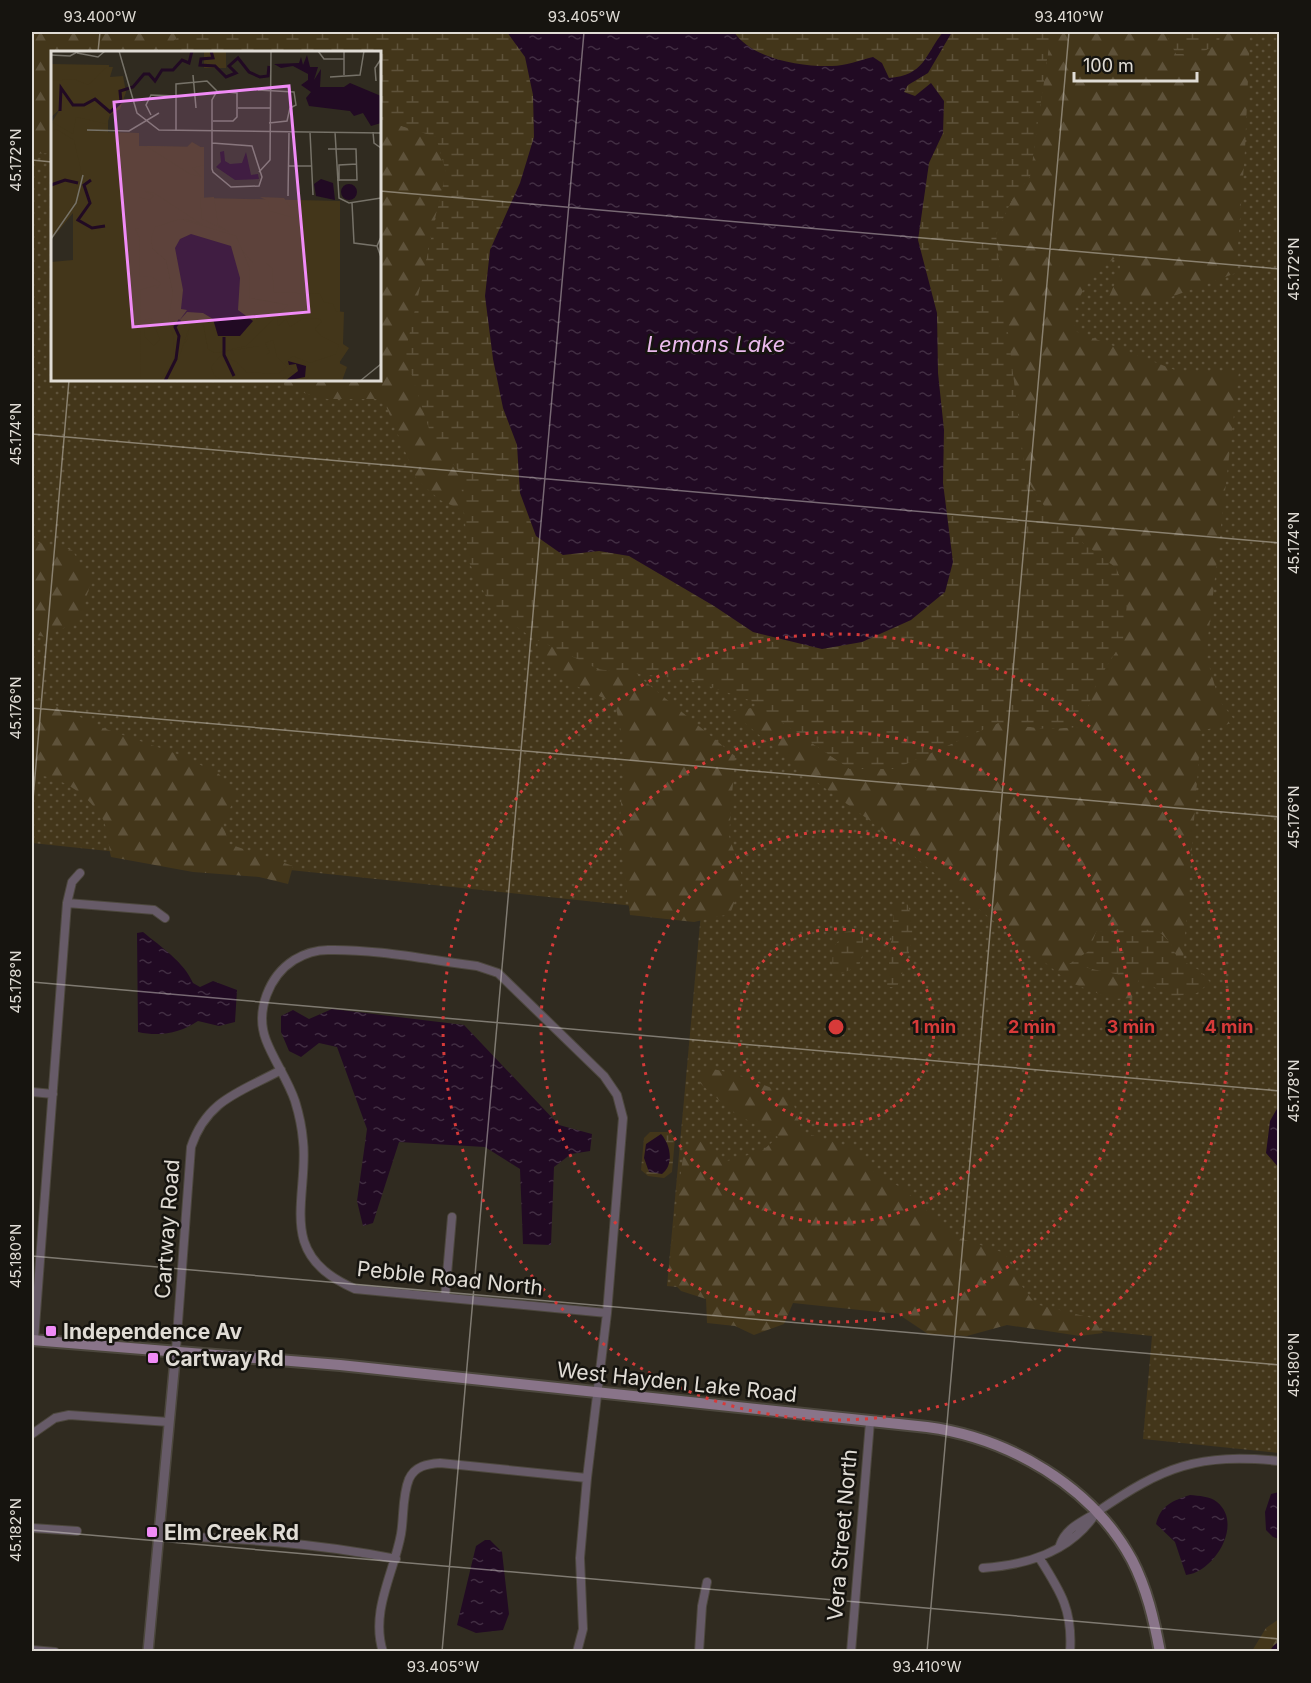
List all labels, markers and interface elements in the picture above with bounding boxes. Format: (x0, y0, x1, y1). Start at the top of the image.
text: 93.400°W (64, 7, 137, 26)
text: 93.405°W (548, 7, 620, 26)
text: 93.410°W (1034, 7, 1104, 26)
scale bar (1074, 45, 1197, 83)
inset map (51, 51, 381, 381)
text: 100 m (1083, 55, 1134, 76)
text: 45.172°N (6, 128, 25, 192)
text: 45.172°N (1284, 237, 1303, 301)
water label: Lemans Lake (647, 331, 785, 357)
text: 45.174°N (6, 403, 25, 465)
text: 45.174°N (1284, 512, 1303, 574)
text: 45.176°N (6, 676, 25, 740)
text: 45.176°N (1284, 785, 1303, 849)
text: 45.178°N (6, 950, 25, 1014)
text: 1 min (912, 1016, 956, 1037)
text: 2 min (1008, 1016, 1056, 1037)
text: 3 min (1107, 1016, 1155, 1037)
text: 4 min (1205, 1016, 1253, 1037)
centre of rings (826, 1017, 846, 1037)
text: 45.178°N (1284, 1059, 1303, 1123)
street label: Cartway Road (150, 1159, 184, 1299)
text: 45.180°N (6, 1224, 25, 1288)
street label: Pebble Road North (356, 1256, 544, 1300)
place label: Independence Av (63, 1319, 242, 1344)
marker: Independence Av (44, 1324, 58, 1338)
text: 45.180°N (1284, 1333, 1303, 1397)
place label: Cartway Rd (165, 1346, 284, 1371)
marker: Cartway Rd (146, 1351, 160, 1365)
street label: West Hayden Lake Road (556, 1357, 798, 1407)
street label: Vera Street North (822, 1448, 862, 1622)
text: 45.182°N (6, 1498, 25, 1562)
place label: Elm Creek Rd (164, 1520, 299, 1545)
marker: Elm Creek Rd (145, 1525, 159, 1539)
text: 93.405°W (407, 1657, 479, 1676)
text: 93.410°W (892, 1657, 962, 1676)

